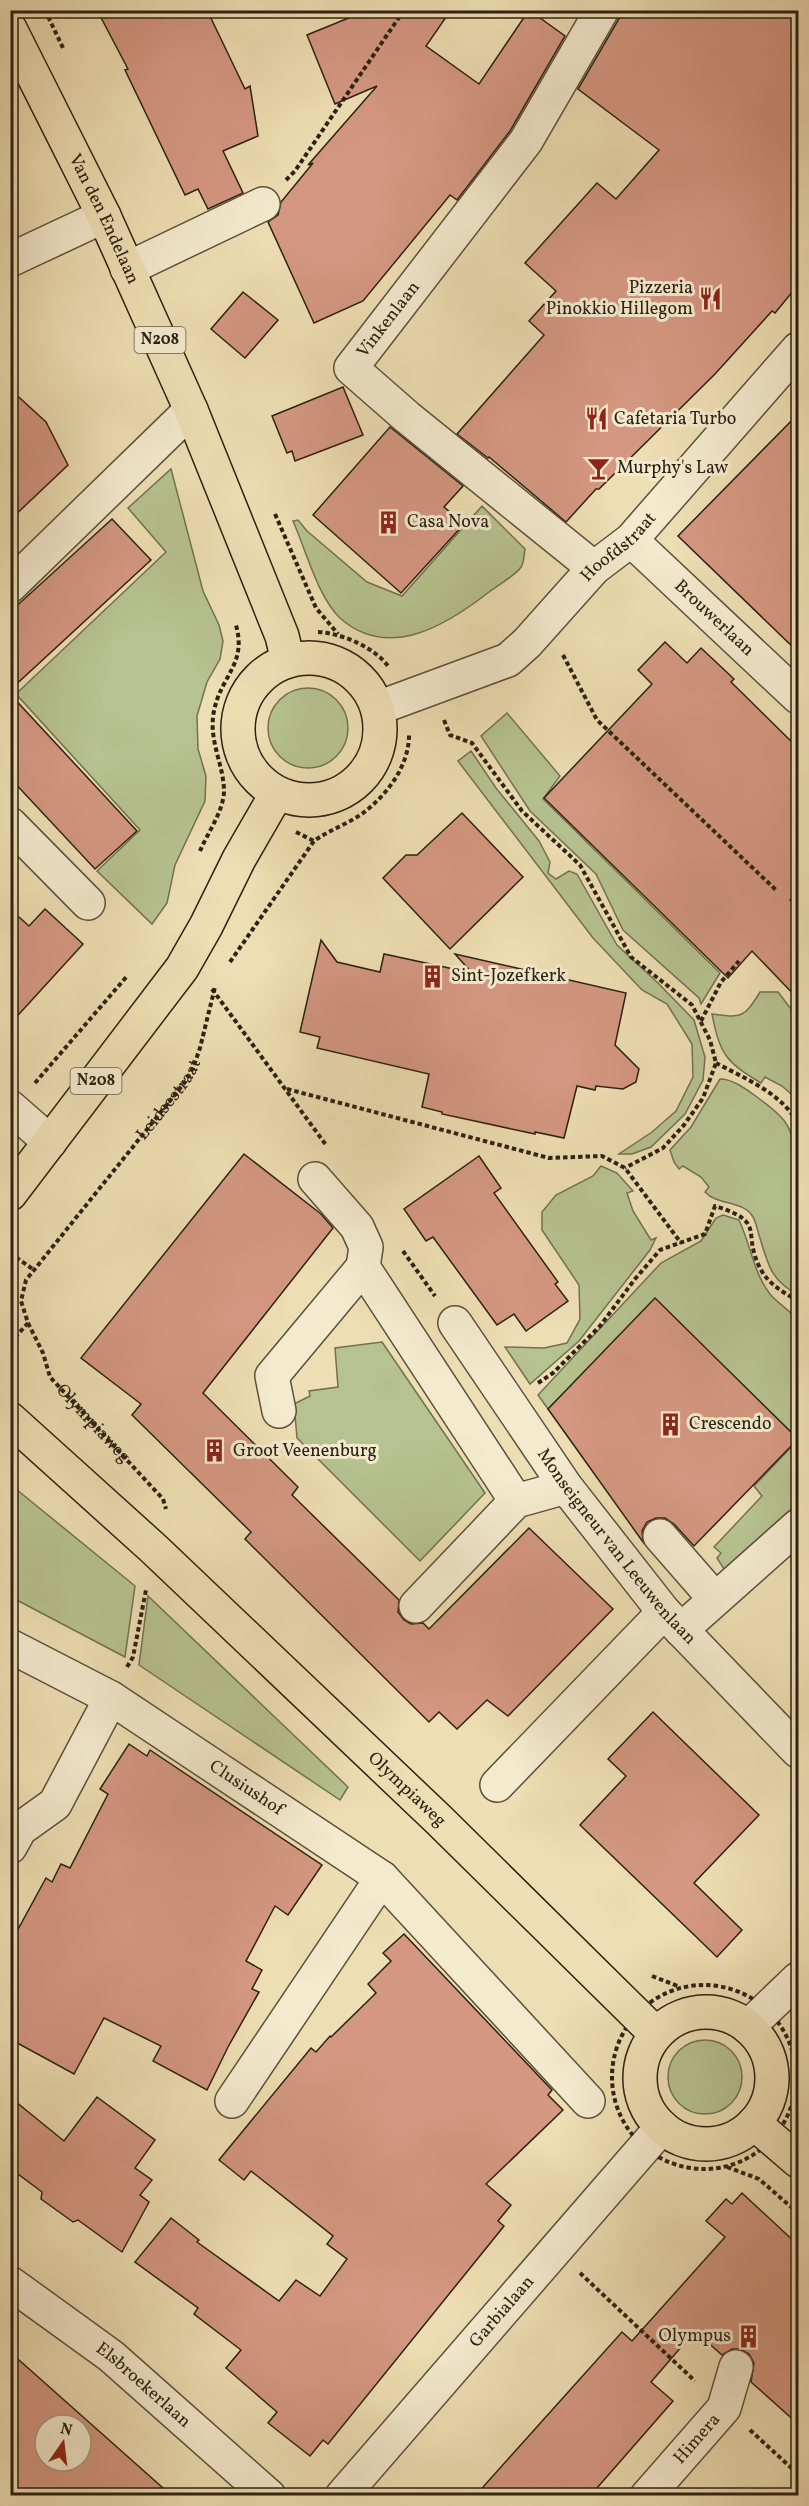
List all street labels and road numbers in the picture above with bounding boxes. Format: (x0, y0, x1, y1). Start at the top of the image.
street label: Van den Endelaan (62, 150, 146, 288)
street label: Vinkenlaan (351, 276, 426, 363)
road number: N208 (134, 327, 186, 353)
street label: Hoofdstraat (575, 507, 662, 587)
street label: Brouwerlaan (668, 574, 760, 662)
street label: Leidsestraat (130, 1056, 208, 1146)
road number: N208 (70, 1068, 122, 1094)
street label: Olympiaweg (50, 1378, 136, 1469)
street label: Monseigneur van Leeuwenlaan (531, 1443, 702, 1651)
street label: Olympiaweg (362, 1746, 452, 1833)
street label: Clusiushof (204, 1754, 290, 1823)
street label: Garbialaan (464, 2270, 540, 2353)
street label: Elsbroekerlaan (91, 2336, 197, 2434)
street label: Himera (668, 2408, 726, 2470)

